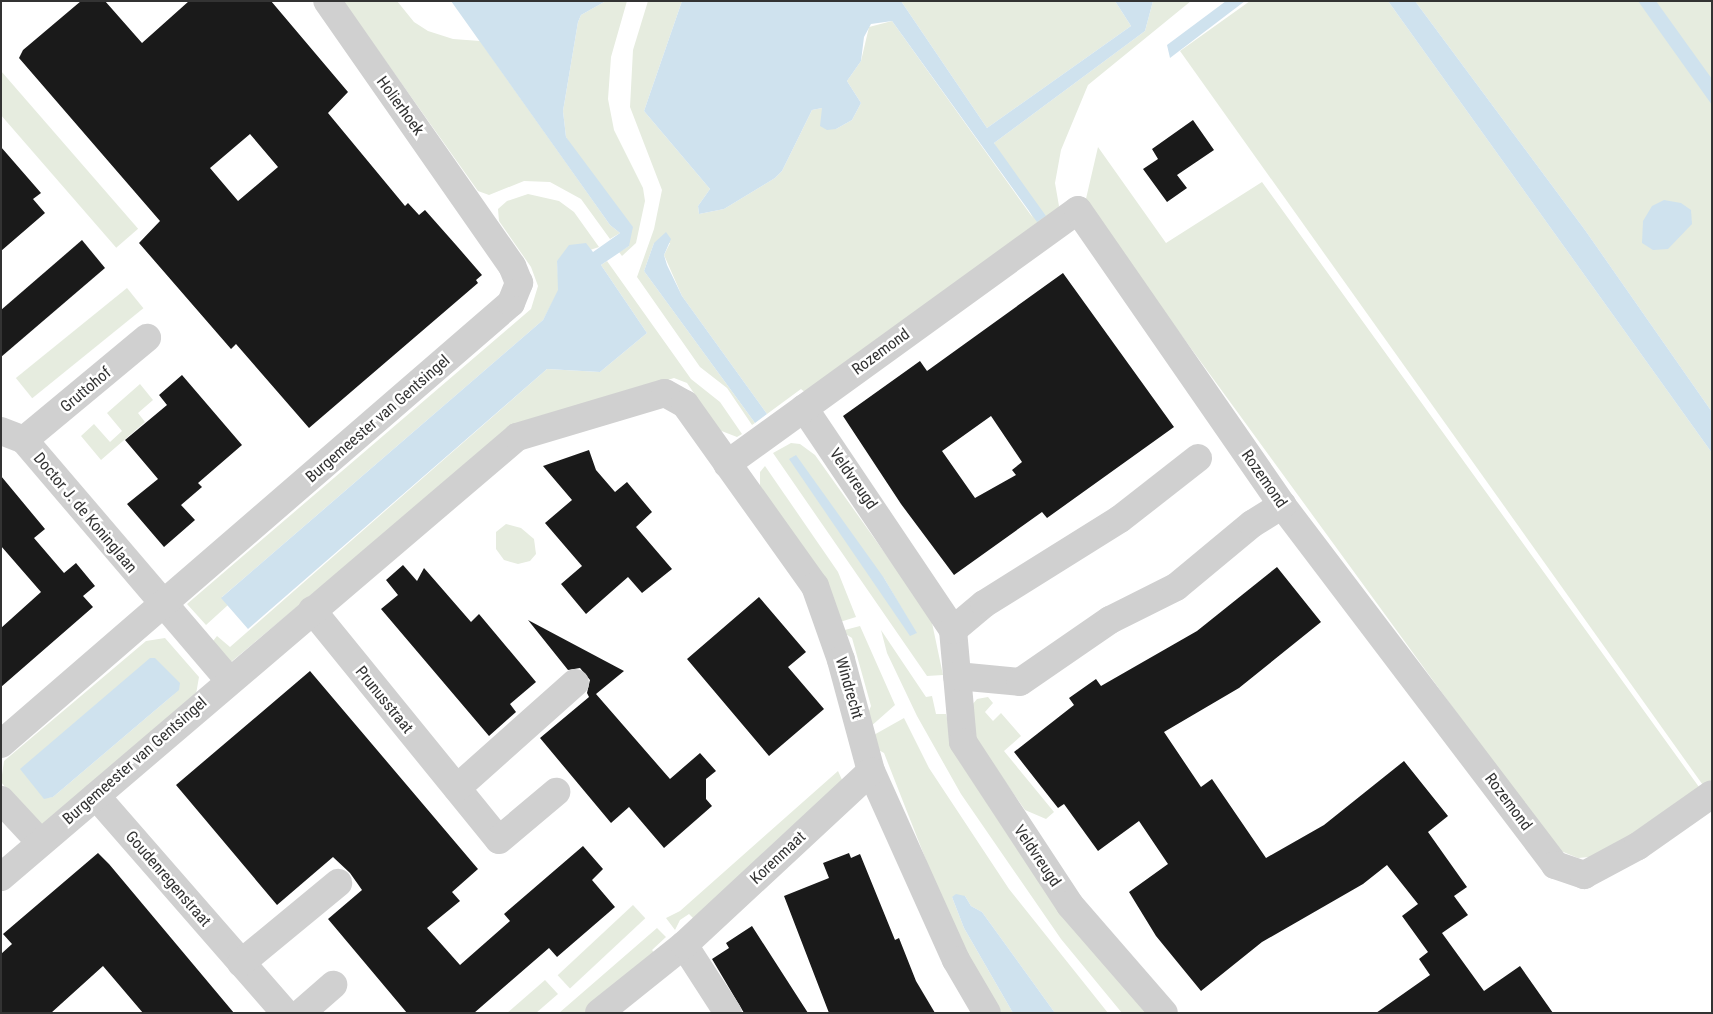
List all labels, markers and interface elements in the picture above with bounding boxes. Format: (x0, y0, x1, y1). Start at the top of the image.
street label: Holierhoek (372, 73, 428, 139)
street label: Rozemond (848, 325, 914, 379)
street label: Burgemeester van Gentsingel (302, 351, 454, 487)
street label: Gruttohof (57, 363, 115, 417)
street label: Veldvreugd (825, 445, 881, 513)
street label: Rozemond (1237, 446, 1291, 512)
street label: Doctor J. de Koninglaan (29, 449, 141, 577)
street label: Windrecht (831, 655, 867, 721)
street label: Prunusstraat (351, 663, 417, 737)
street label: Burgemeester van Gentsingel (59, 693, 211, 829)
street label: Rozemond (1480, 770, 1536, 834)
street label: Veldvreugd (1009, 821, 1065, 891)
street label: Goudenregenstraat (121, 827, 215, 931)
street label: Korenmaat (746, 828, 810, 888)

